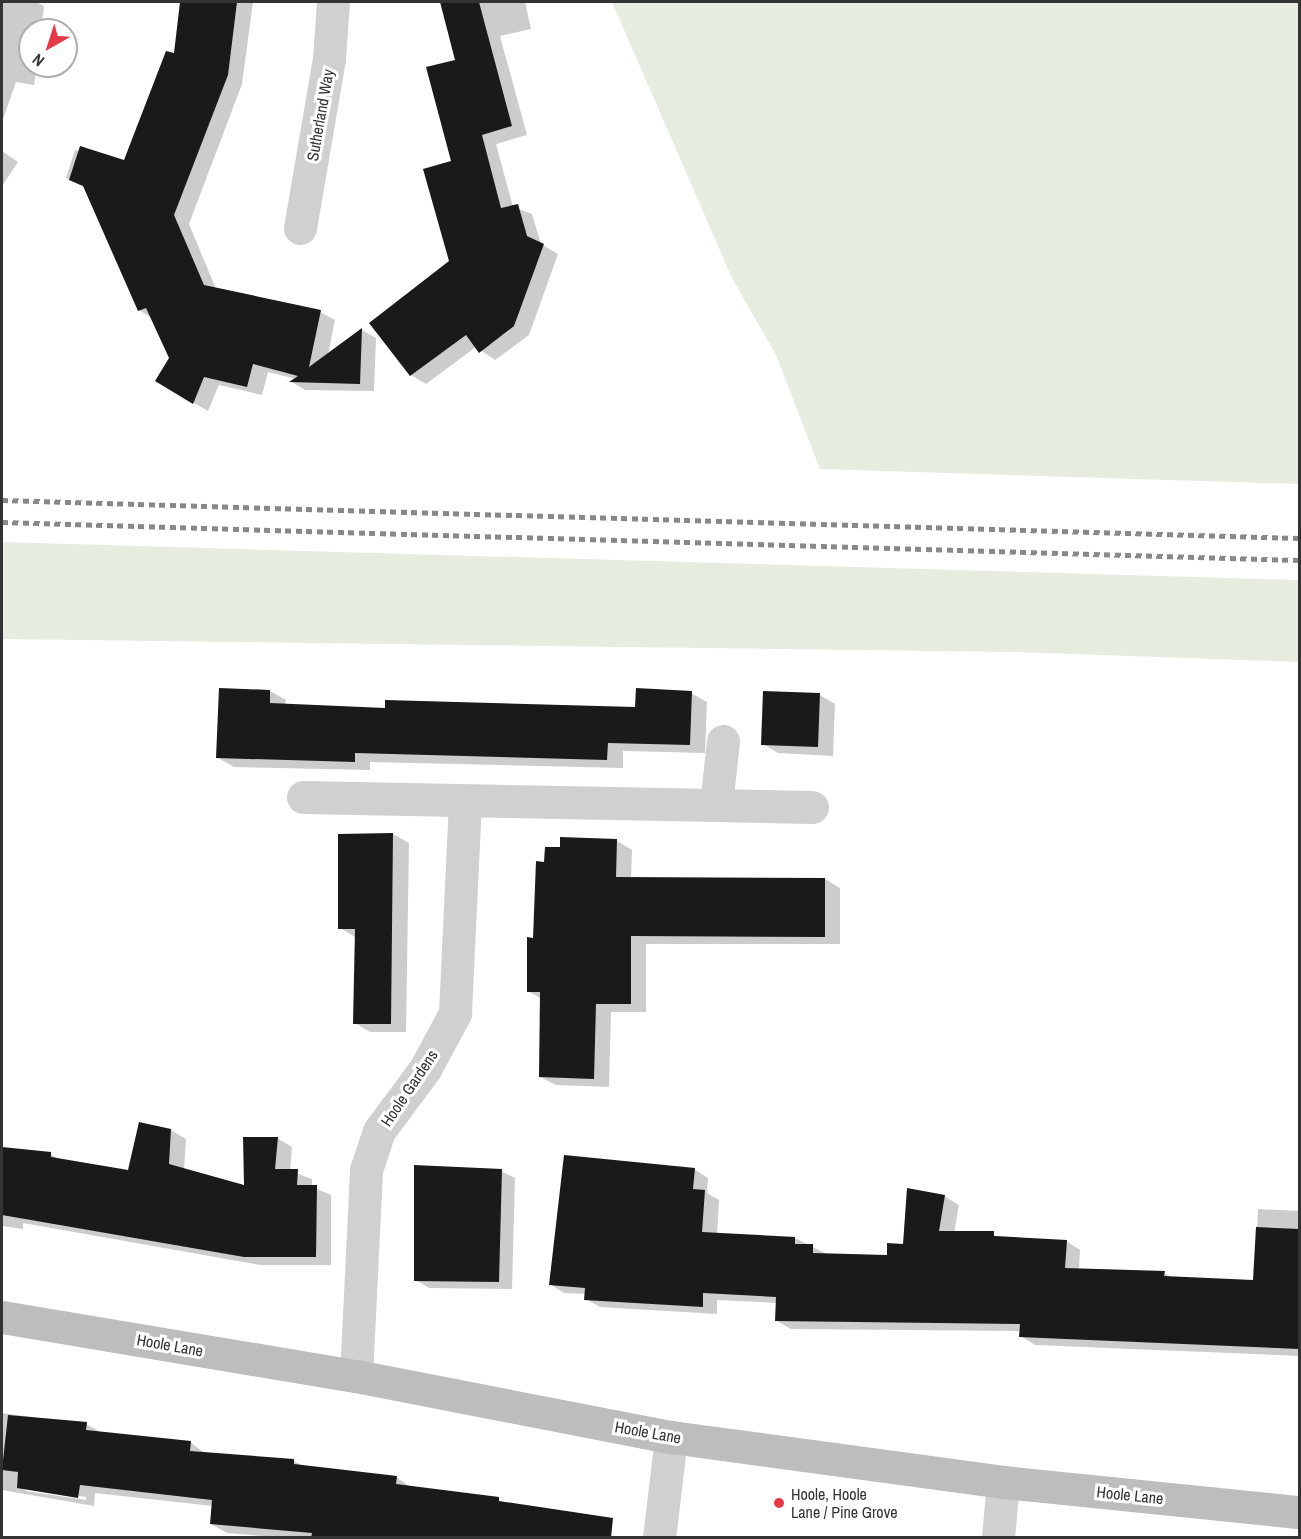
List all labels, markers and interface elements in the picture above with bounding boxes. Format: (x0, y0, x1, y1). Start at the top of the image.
north arrow (18, 18, 78, 78)
text: N (27, 49, 49, 72)
street label: Sutherland Way (302, 68, 338, 162)
street label: Hoole Gardens (376, 1046, 442, 1130)
street label: Hoole Lane (135, 1330, 205, 1360)
street label: Hoole Lane (613, 1417, 683, 1447)
street label: Hoole Lane (1096, 1482, 1164, 1508)
place label: Hoole, Hoole Lane / Pine Grove (791, 1484, 897, 1522)
marker: Hoole, Hoole Lane / Pine Grove (772, 1496, 786, 1510)

